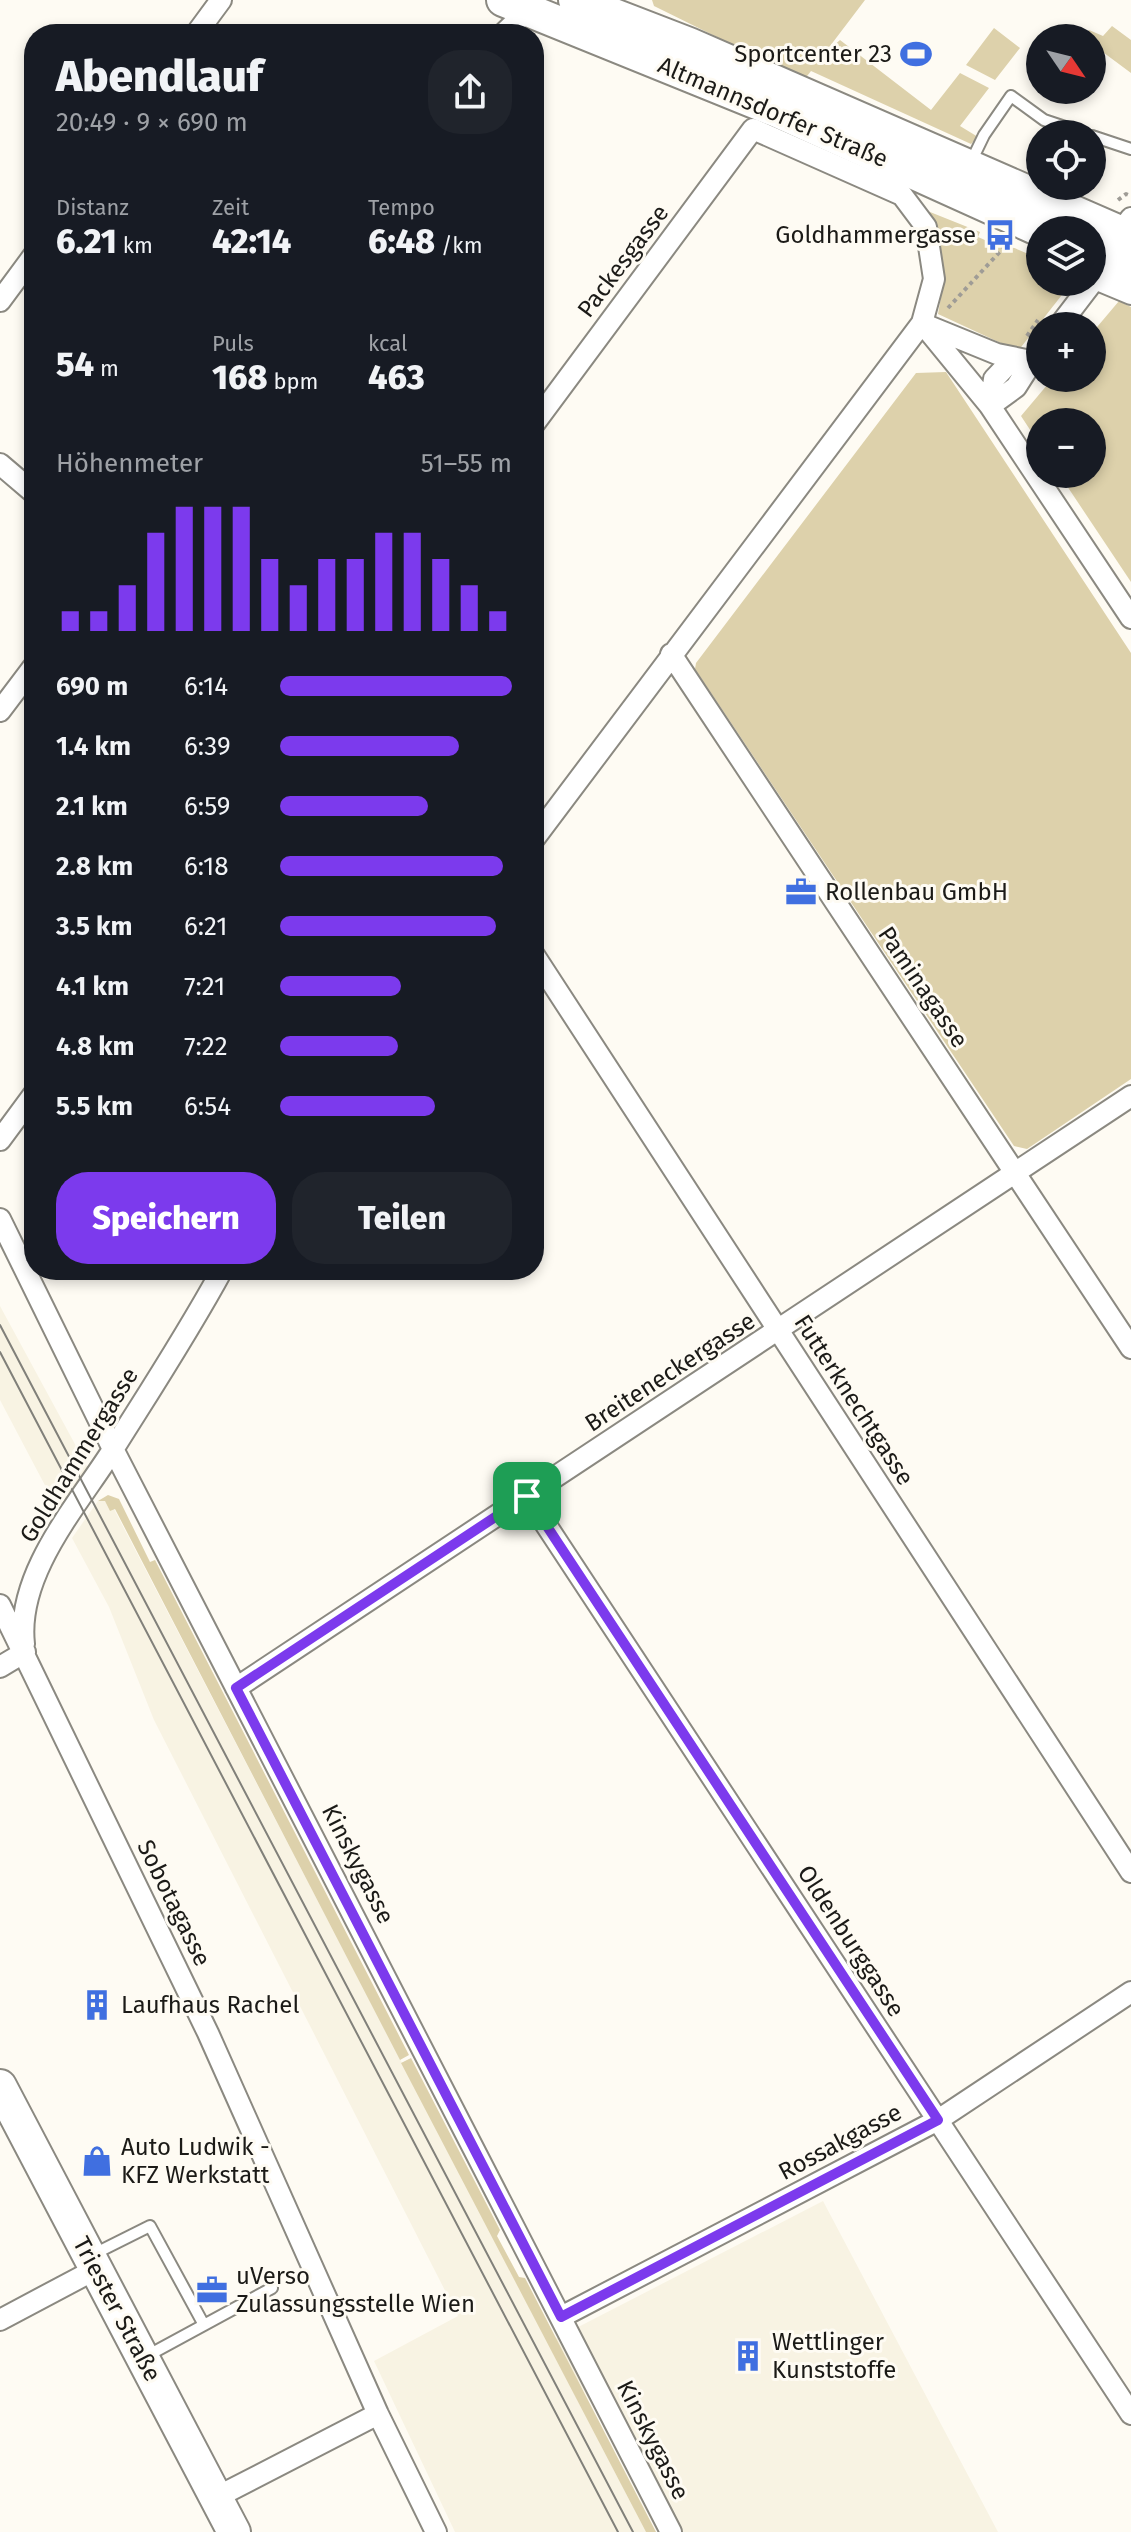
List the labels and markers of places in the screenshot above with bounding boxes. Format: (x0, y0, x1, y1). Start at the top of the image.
sports icon: Sportcenter 23 (899, 37, 933, 71)
place label: Sportcenter 23 (734, 40, 892, 68)
bus stop icon: Goldhammergasse (983, 218, 1017, 252)
place label: Goldhammergasse (775, 221, 976, 249)
office icon: Rollenbau GmbH (784, 875, 818, 909)
place label: Rollenbau GmbH (825, 878, 1008, 906)
pin (493, 1462, 561, 1530)
building icon: Laufhaus Rachel (80, 1988, 114, 2022)
place label: Laufhaus Rachel (121, 1991, 299, 2019)
place label: Auto Ludwik - KFZ Werkstatt (121, 2133, 270, 2189)
shop icon: Auto Ludwik - KFZ Werkstatt (80, 2144, 114, 2178)
place label: uVerso Zulassungsstelle Wien (236, 2262, 475, 2318)
office icon: uVerso Zulassungsstelle Wien (195, 2273, 229, 2307)
place label: Wettlinger Kunststoffe (772, 2328, 896, 2384)
building icon: Wettlinger Kunststoffe (731, 2339, 765, 2373)

